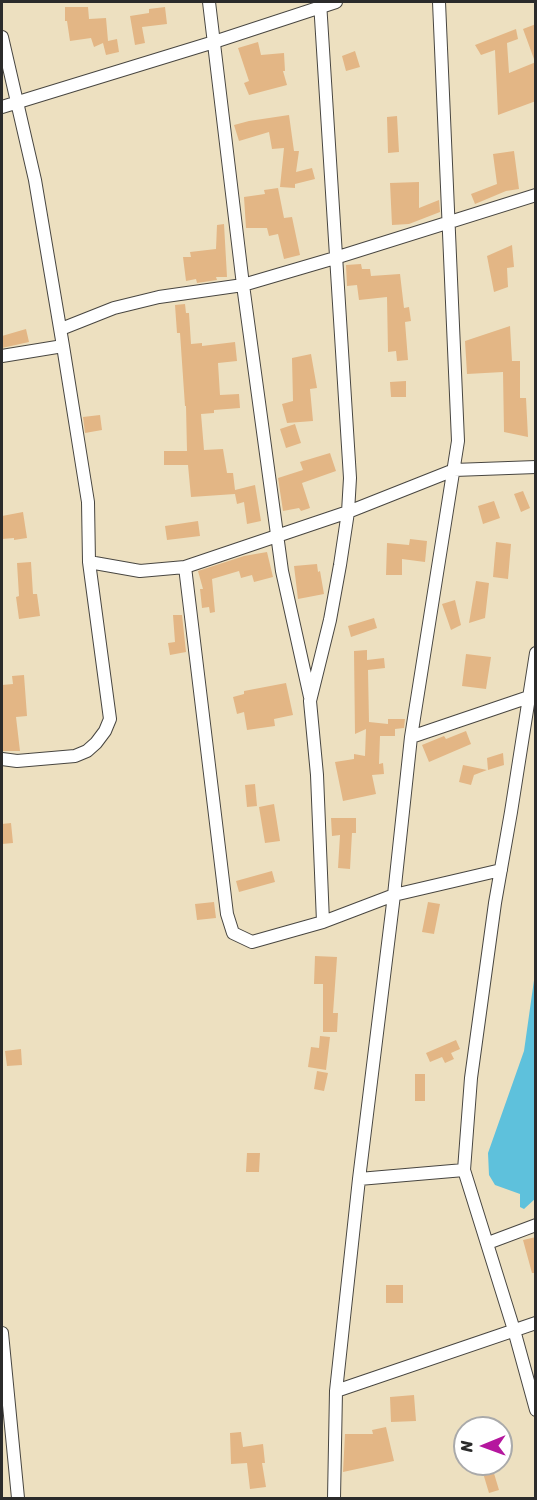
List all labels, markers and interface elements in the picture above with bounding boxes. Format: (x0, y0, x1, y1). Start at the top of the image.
north arrow (453, 1416, 513, 1476)
text: N (452, 1440, 481, 1452)

